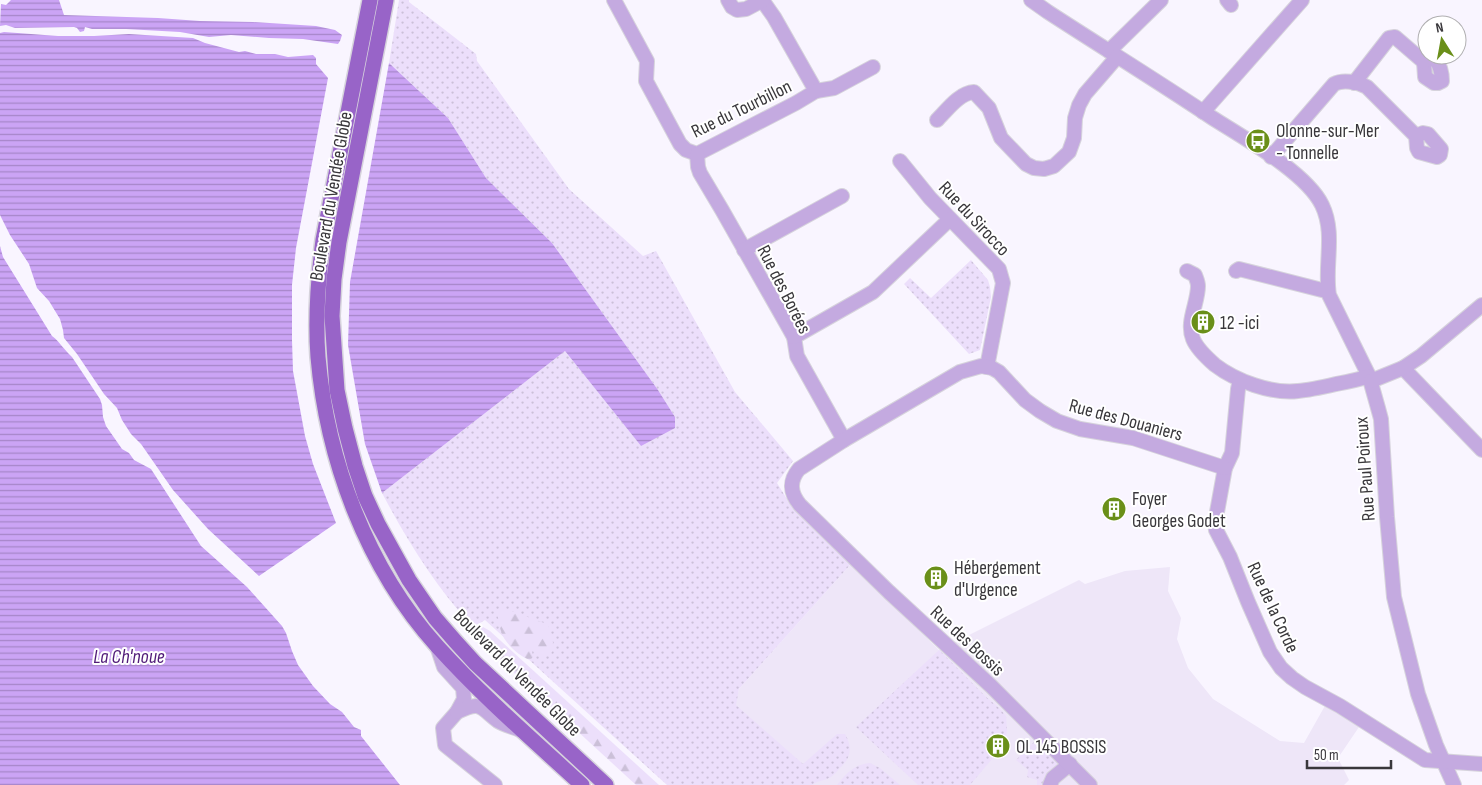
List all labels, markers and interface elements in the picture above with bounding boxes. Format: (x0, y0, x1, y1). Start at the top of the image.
north arrow (1417, 15, 1467, 65)
text: N (1434, 19, 1445, 37)
street label: Rue du Tourbillon (688, 75, 795, 143)
street label: Boulevard du Vendée Globe (305, 110, 358, 283)
place label: Olonne-sur-Mer - Tonnelle (1276, 120, 1380, 165)
bus stop icon: Olonne-sur-Mer - Tonnelle (1245, 128, 1271, 154)
street label: Rue du Sirocco (933, 177, 1014, 261)
street label: Rue des Borées (752, 242, 816, 338)
building icon: 12 -ici (1190, 309, 1216, 335)
place label: 12 -ici (1220, 312, 1259, 335)
street label: Rue des Douaniers (1066, 394, 1185, 447)
street label: Rue Paul Poiroux (1350, 416, 1381, 522)
place label: Foyer Georges Godet (1132, 488, 1226, 533)
building icon: Foyer Georges Godet (1101, 496, 1127, 522)
place label: Hébergement d'Urgence (954, 557, 1041, 602)
street label: Rue de la Corde (1242, 559, 1304, 657)
building icon: Hébergement d'Urgence (923, 565, 949, 591)
street label: Rue des Bossis (925, 601, 1009, 681)
street label: Boulevard du Vendée Globe (448, 604, 586, 742)
water label: La Ch'noue (93, 645, 165, 669)
building icon: OL 145 BOSSIS (985, 733, 1011, 759)
place label: OL 145 BOSSIS (1016, 736, 1106, 759)
scale bar (1307, 738, 1391, 770)
text: 50 m (1314, 746, 1339, 765)

